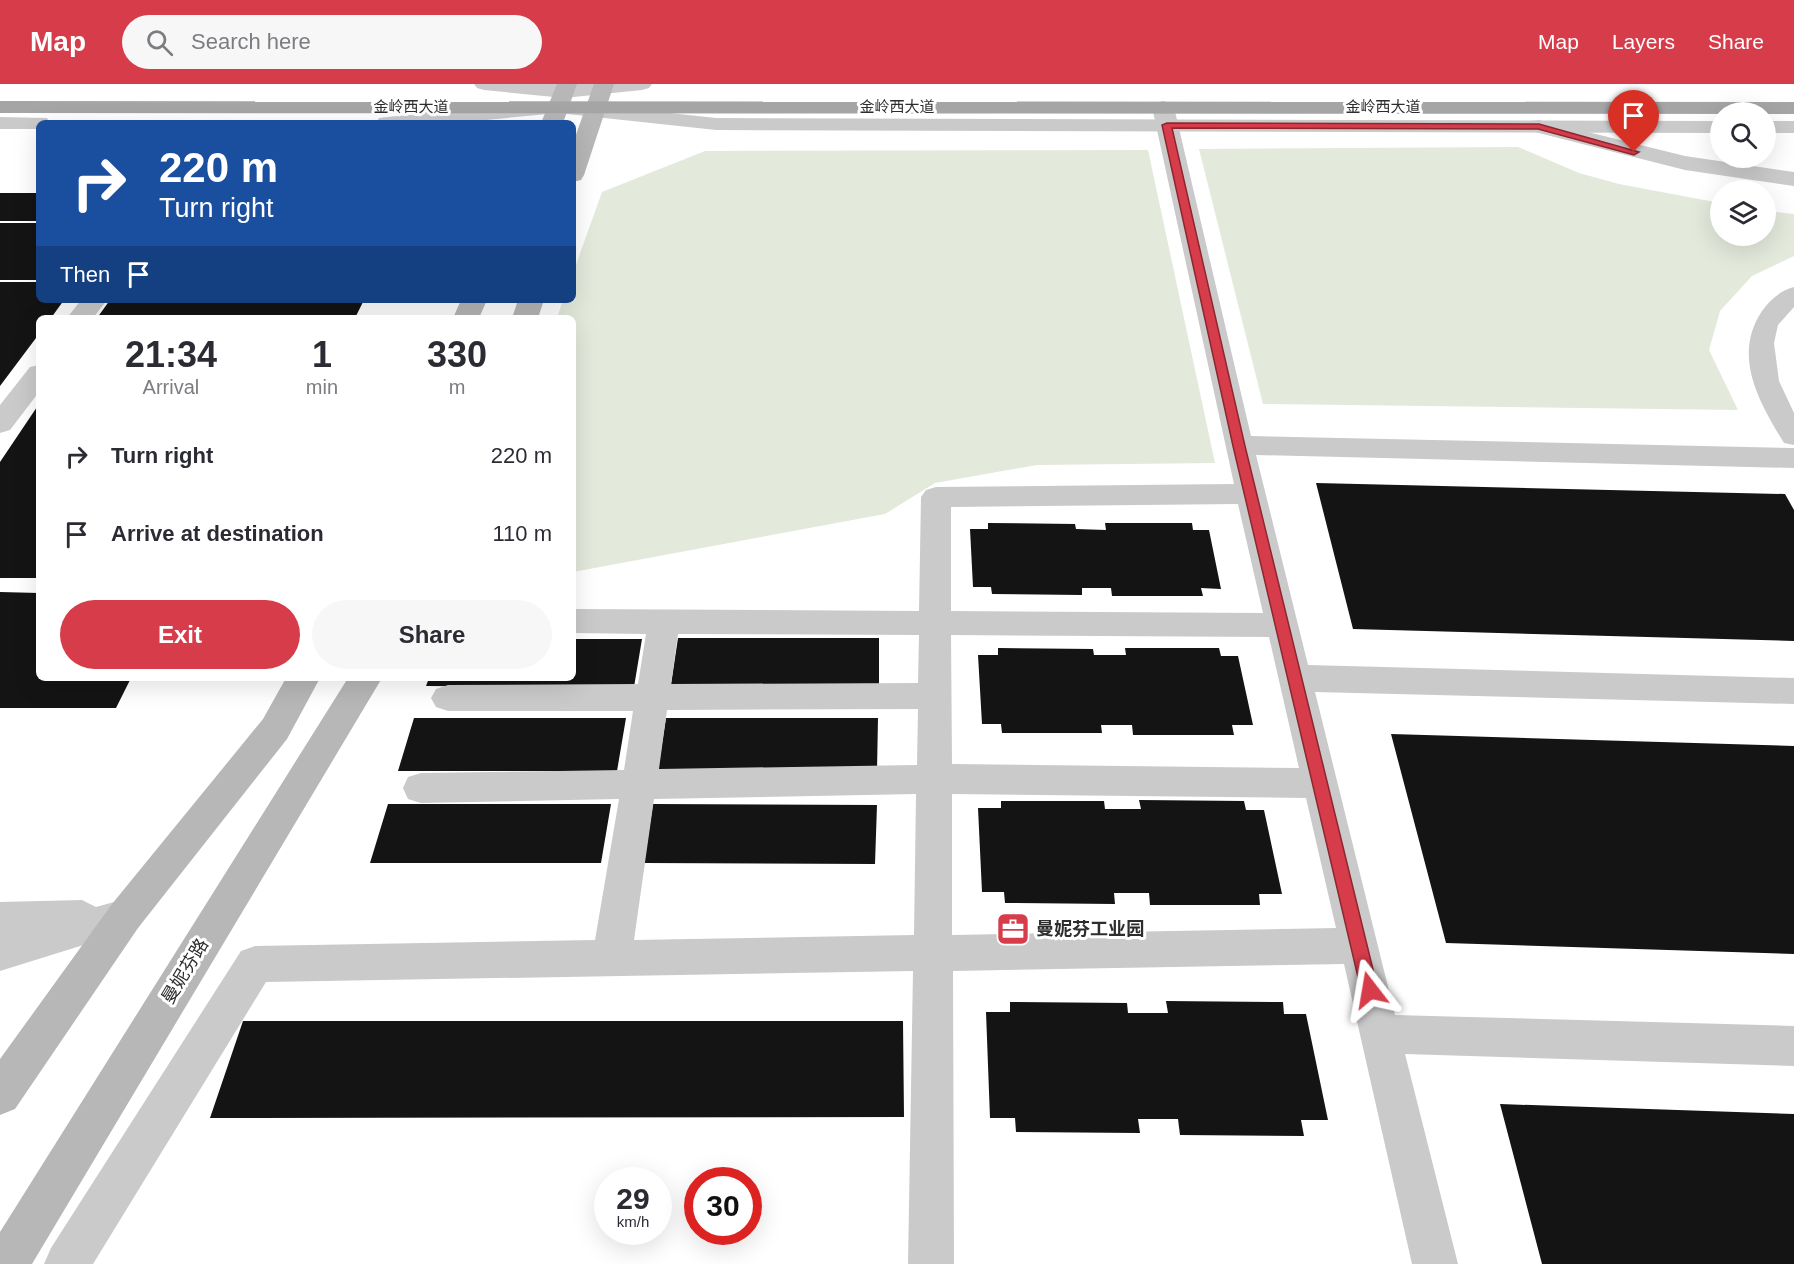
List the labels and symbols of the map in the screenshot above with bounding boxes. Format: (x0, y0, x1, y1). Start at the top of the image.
pin (1608, 90, 1659, 152)
street label: 金岭西大道 (373, 98, 449, 115)
street label: 金岭西大道 (859, 98, 935, 115)
street label: 金岭西大道 (1345, 98, 1421, 115)
office icon: 曼妮芬工业园 (995, 911, 1031, 947)
place label: 曼妮芬工业园 (1036, 919, 1144, 939)
street label: 曼妮芬路 (158, 935, 212, 1007)
position arrow (1338, 958, 1402, 1022)
speed limit sign: 30 (684, 1167, 762, 1245)

